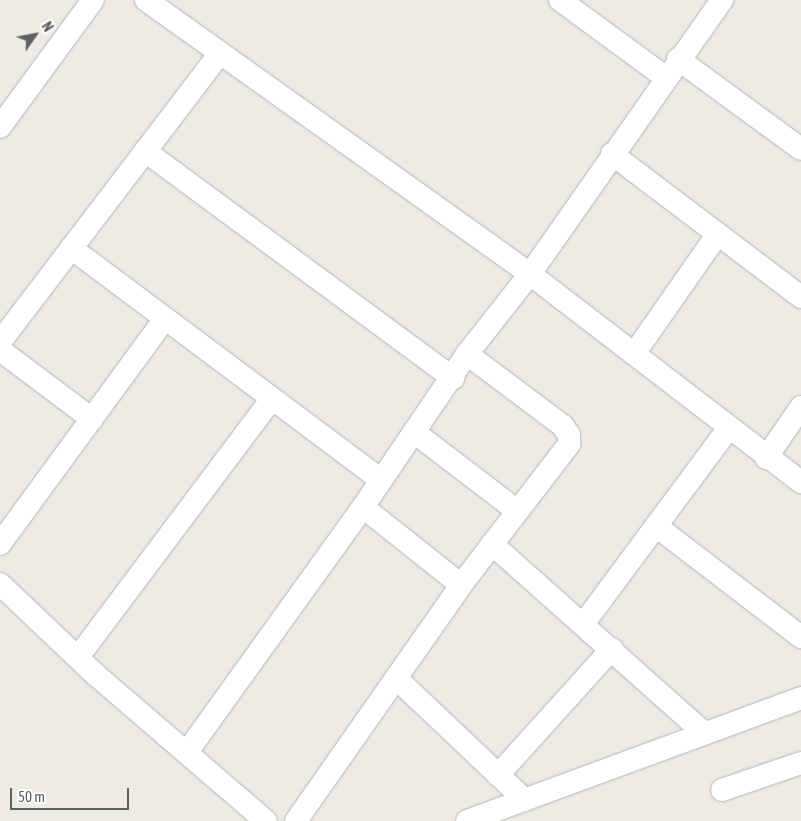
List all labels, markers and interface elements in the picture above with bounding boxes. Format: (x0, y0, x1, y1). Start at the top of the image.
north arrow (10, 10, 60, 60)
text: N (39, 19, 57, 35)
scale bar (12, 778, 131, 810)
text: 50 m (18, 788, 45, 805)

